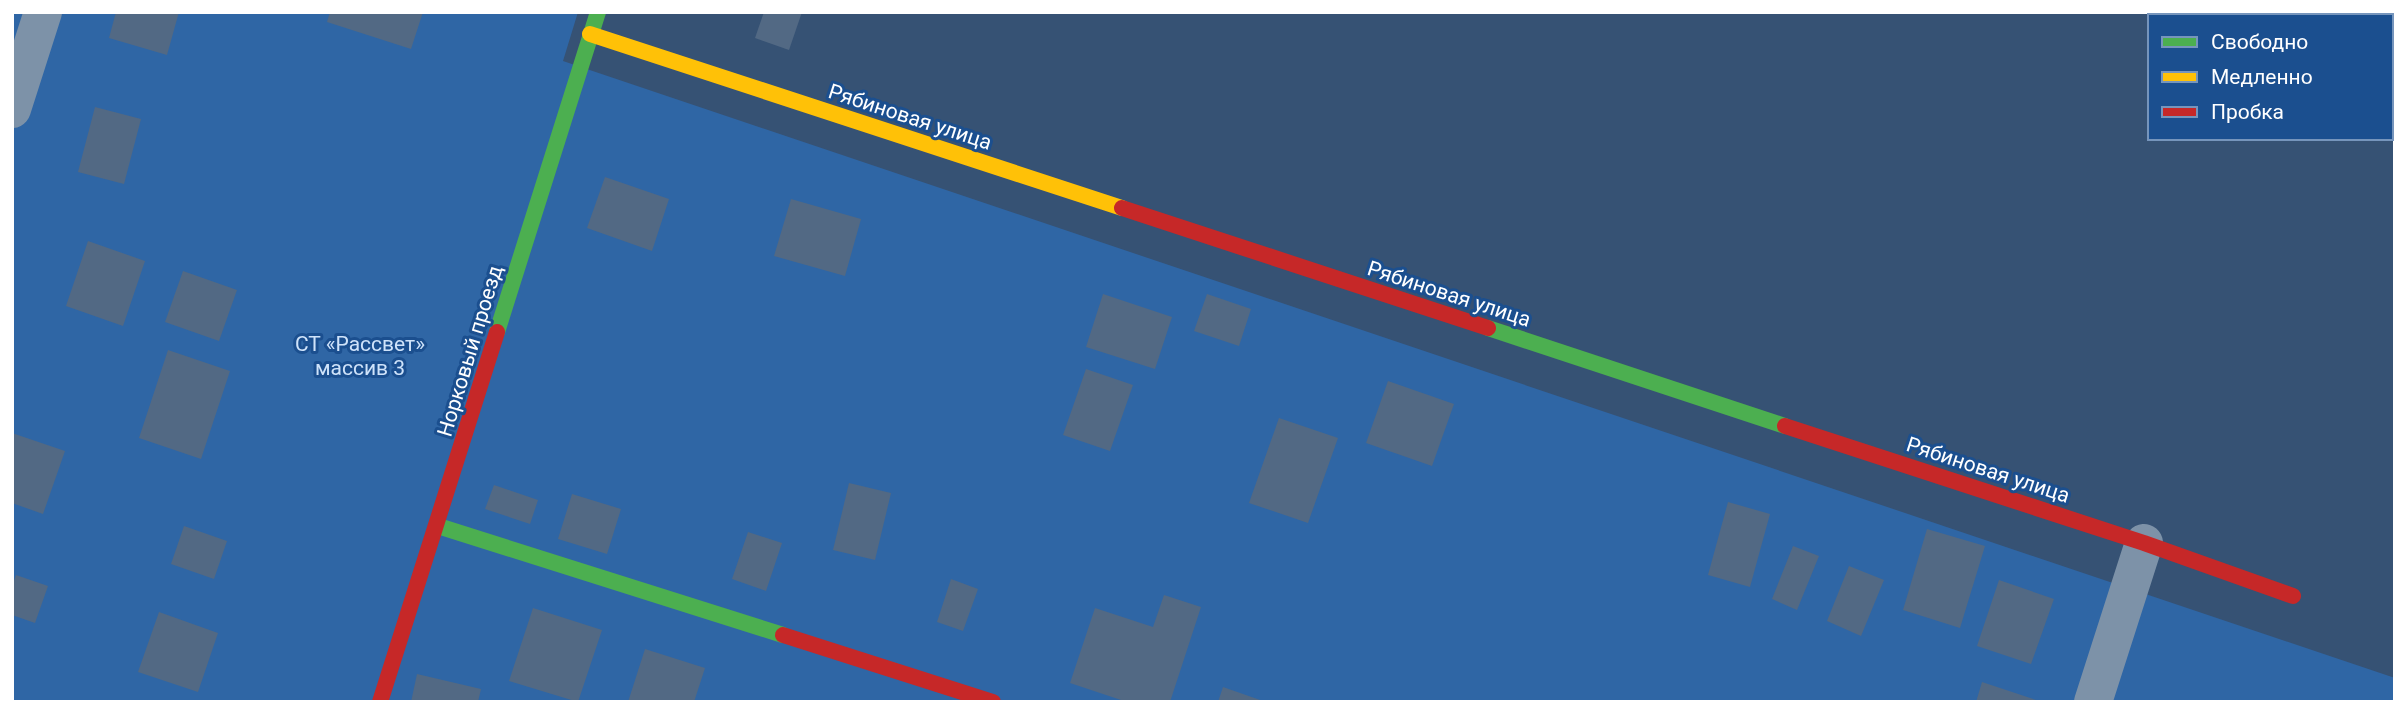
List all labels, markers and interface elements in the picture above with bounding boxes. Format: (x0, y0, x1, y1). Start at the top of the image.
legend (2148, 14, 2393, 140)
text: Свободно (2211, 30, 2308, 54)
text: Медленно (2211, 65, 2313, 89)
street label: Рябиновая улица (825, 79, 995, 155)
text: Пробка (2211, 100, 2284, 124)
street label: Рябиновая улица (1364, 256, 1534, 332)
street label: Норковый проезд (433, 262, 508, 440)
park label: СТ «Рассвет» массив 3 (295, 332, 425, 380)
street label: Рябиновая улица (1903, 432, 2073, 508)

